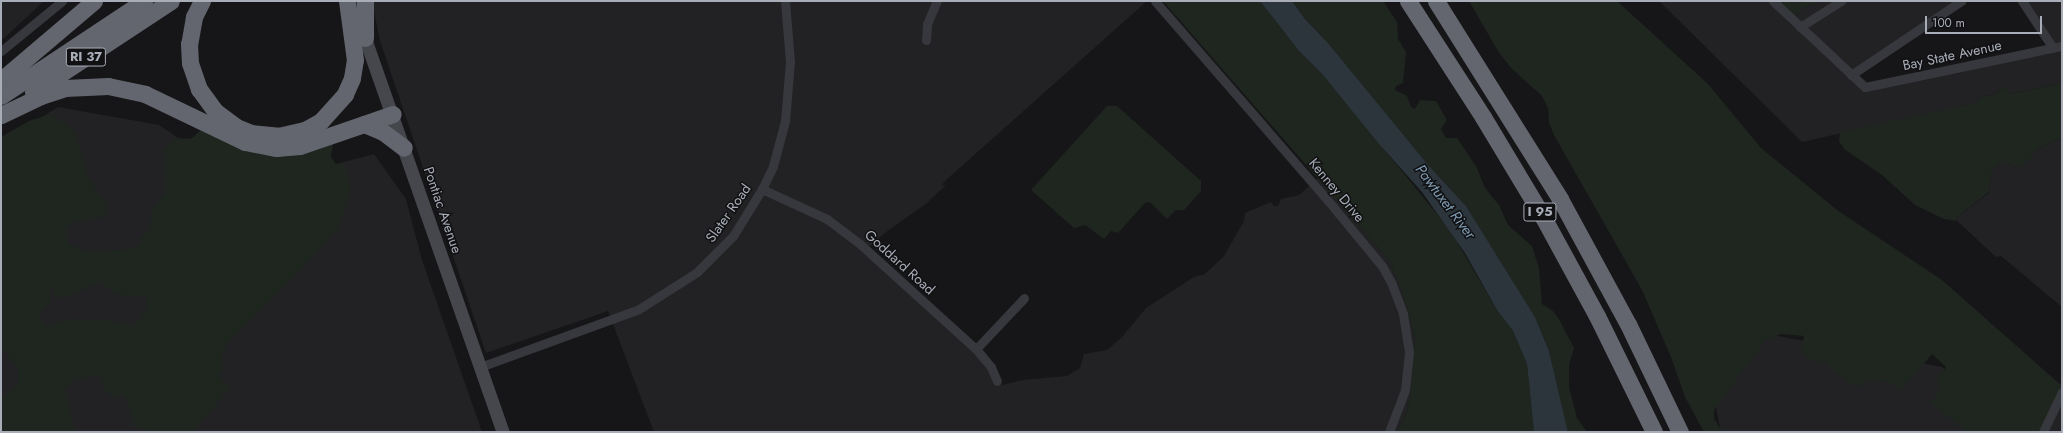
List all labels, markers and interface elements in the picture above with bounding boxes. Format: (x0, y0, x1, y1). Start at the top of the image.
scale bar (1927, 8, 2044, 34)
text: 100 m (1932, 14, 1965, 32)
street label: Bay State Avenue (1901, 36, 2003, 74)
road number: RI 37 (65, 46, 107, 68)
street label: Kenney Drive (1306, 155, 1368, 225)
water label: Pawtuxet River (1411, 161, 1479, 243)
street label: Pontiac Avenue (420, 164, 466, 256)
street label: Slater Road (702, 181, 754, 245)
road number: I 95 (1523, 201, 1557, 223)
street label: Goddard Road (862, 226, 938, 298)

